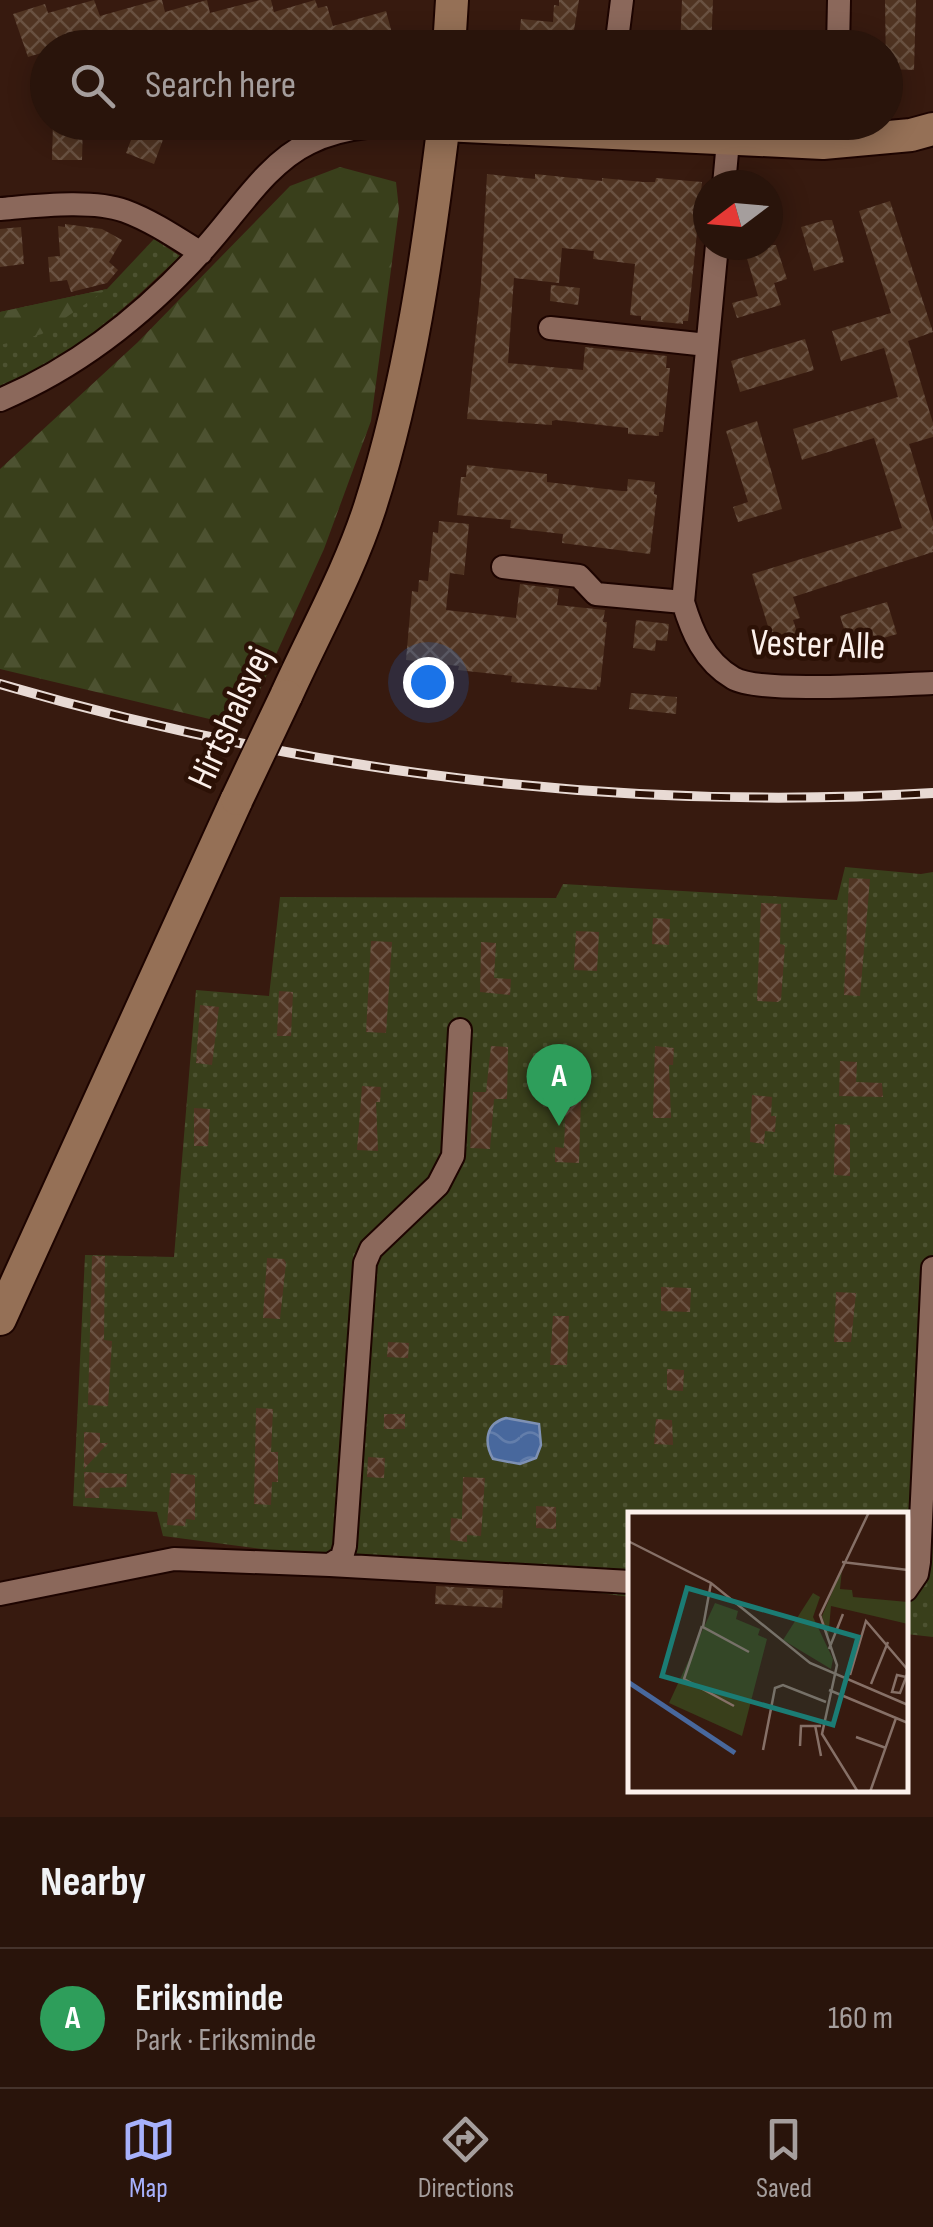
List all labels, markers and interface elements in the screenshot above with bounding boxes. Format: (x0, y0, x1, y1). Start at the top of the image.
search box (30, 30, 903, 140)
icon: search (65, 58, 120, 113)
text: Search here (145, 63, 296, 108)
north arrow (693, 170, 783, 260)
street label: Vester Alle (750, 620, 886, 670)
street label: Hirtshalsvej (179, 640, 283, 796)
your location (403, 657, 454, 708)
pin: A (526, 1044, 592, 1126)
inset map (628, 1512, 908, 1792)
text: Nearby (40, 1857, 146, 1908)
text: Eriksminde (135, 1976, 284, 2021)
text: A (65, 1999, 80, 2038)
text: 160 m (828, 1999, 893, 2038)
text: Park · Eriksminde (135, 2021, 316, 2060)
tab: Map (121, 2112, 176, 2205)
tab: Directions (418, 2112, 514, 2205)
tab: Saved (756, 2112, 812, 2205)

